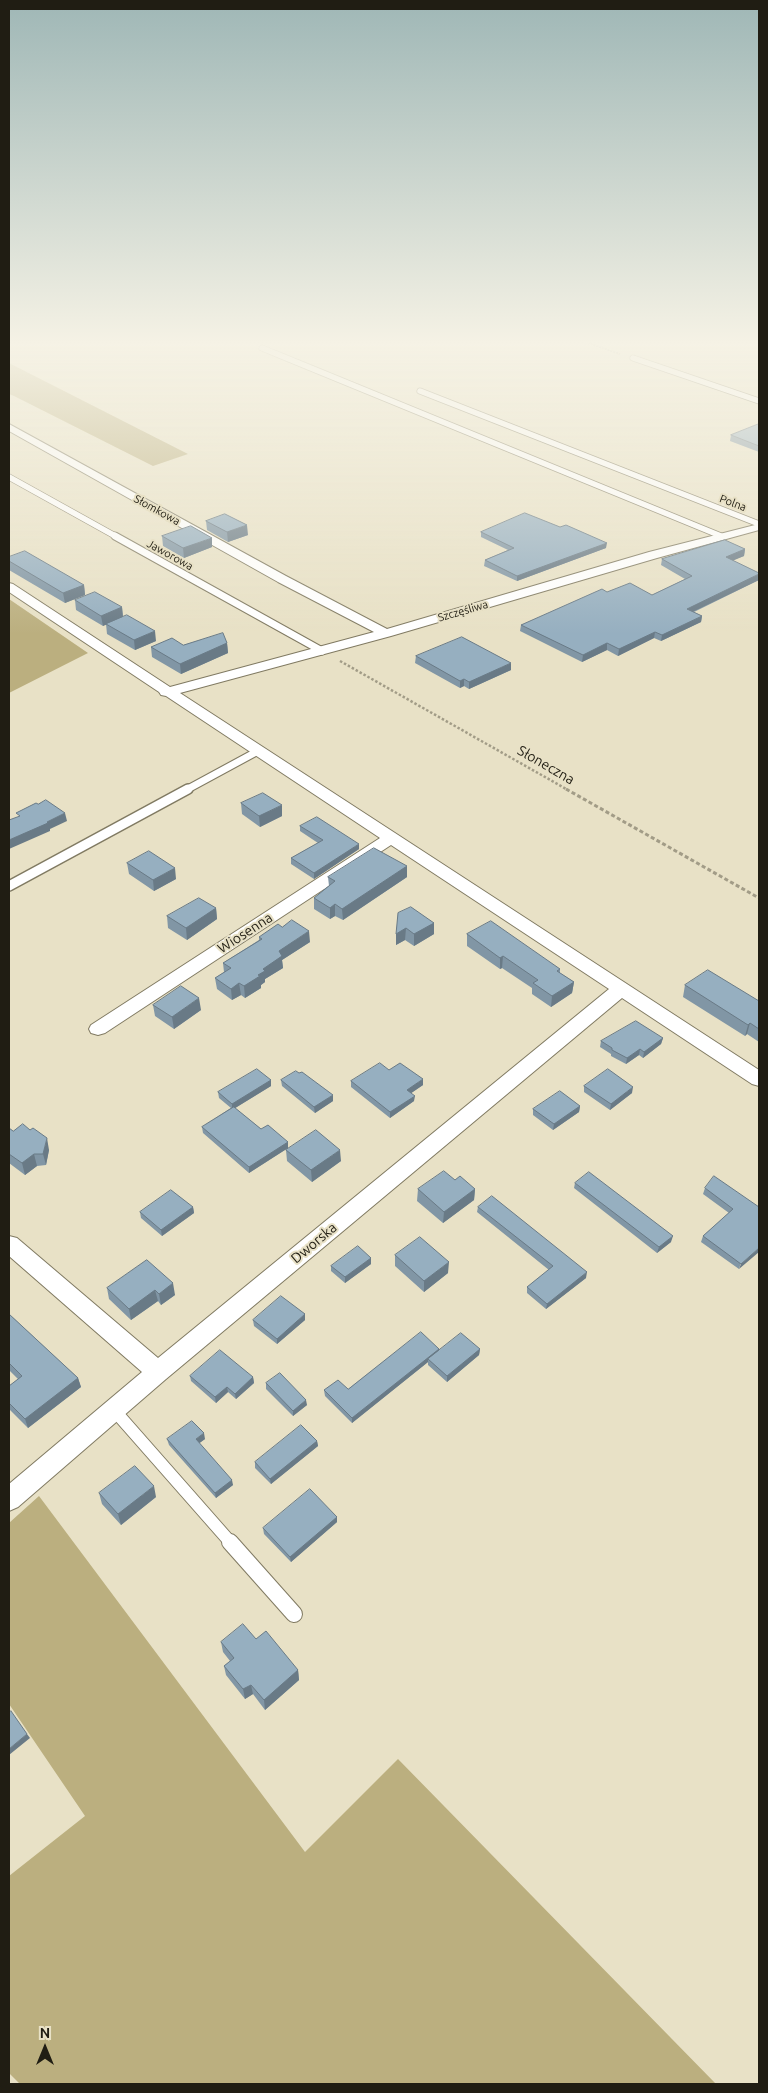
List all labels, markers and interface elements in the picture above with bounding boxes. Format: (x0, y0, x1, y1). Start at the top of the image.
street label: Słomkowa (132, 492, 182, 528)
street label: Polna (718, 492, 748, 514)
street label: Jaworowa (145, 537, 195, 573)
street label: Szczęśliwa (436, 598, 490, 624)
street label: Słoneczna (514, 742, 578, 788)
street label: Wiosenna (215, 909, 275, 957)
street label: Dworska (288, 1219, 340, 1267)
north arrow (20, 2023, 70, 2073)
text: N (40, 2025, 50, 2041)

